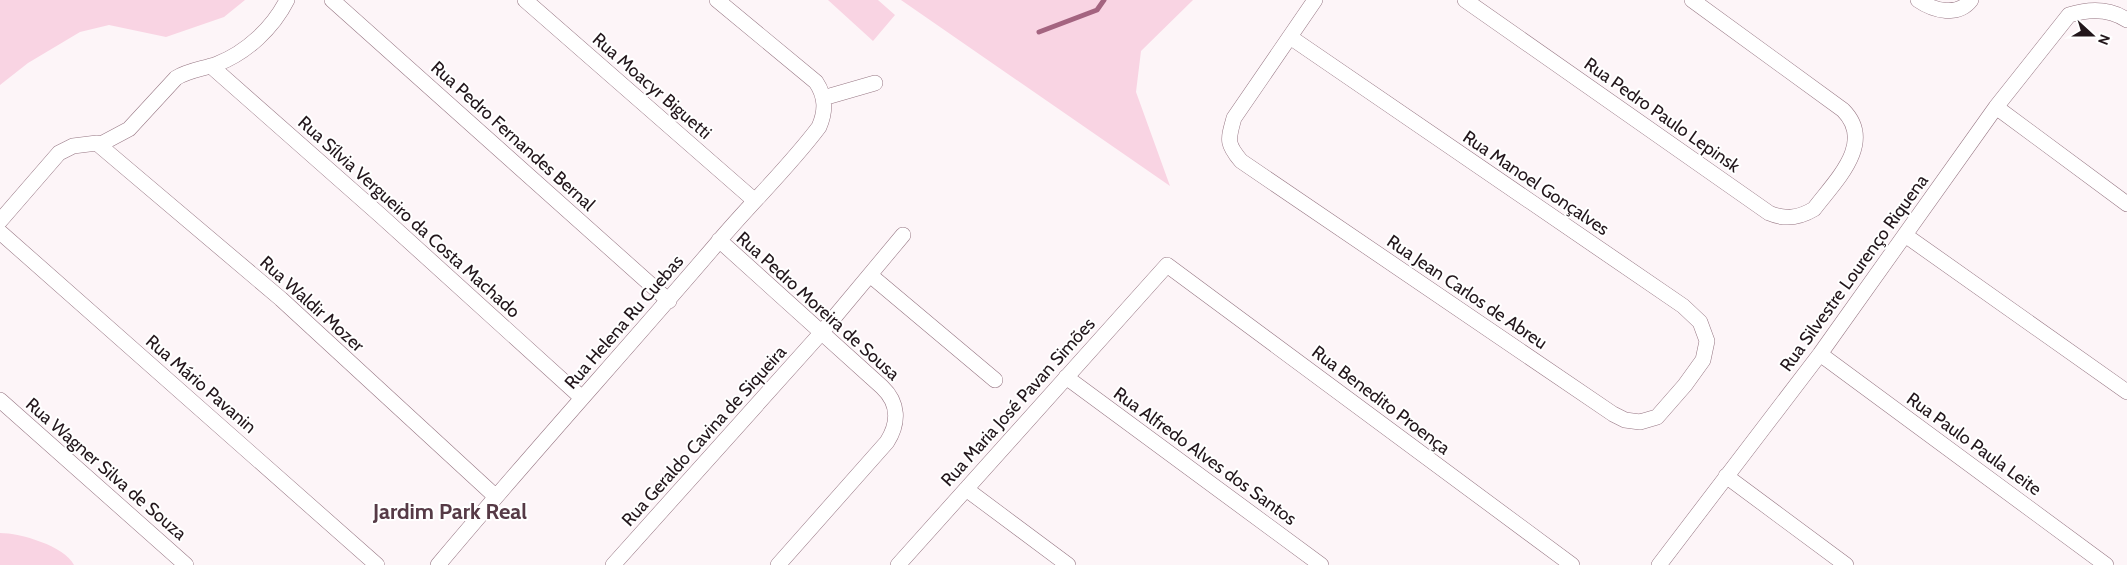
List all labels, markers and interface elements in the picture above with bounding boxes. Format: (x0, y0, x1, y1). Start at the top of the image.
north arrow (2067, 10, 2117, 60)
street label: Rua Moacyr Biguetti (588, 28, 716, 144)
text: N (2094, 32, 2114, 48)
street label: Rua Pedro Paulo Lepinsk (1580, 53, 1745, 178)
street label: Rua Pedro Fernandes Bernal (426, 57, 600, 216)
street label: Rua Sílvia Vergueiro da Costa Machado (293, 111, 525, 323)
street label: Rua Manoel Gonçalves (1459, 126, 1613, 240)
street label: Rua Silvestre Lourenço Riquena (1775, 170, 1933, 376)
street label: Rua Pedro Moreira de Sousa (732, 227, 904, 385)
street label: Rua Jean Carlos de Abreu (1383, 230, 1551, 354)
street label: Rua Waldir Mozer (255, 251, 369, 357)
street label: Rua Helena Ru Cuebas (560, 251, 688, 393)
street label: Rua Maria José Pavan Simões (936, 313, 1100, 491)
street label: Rua Mário Pavanin (141, 330, 261, 438)
street label: Rua Geraldo Cavina de Siqueira (617, 341, 791, 531)
street label: Rua Benedito Proença (1308, 341, 1455, 459)
street label: Rua Alfredo Alves dos Santos (1109, 382, 1301, 530)
street label: Rua Paulo Paula Leite (1902, 388, 2046, 500)
street label: Rua Wagner Silva de Souza (21, 393, 191, 545)
district label: Jardim Park Real (372, 498, 527, 525)

